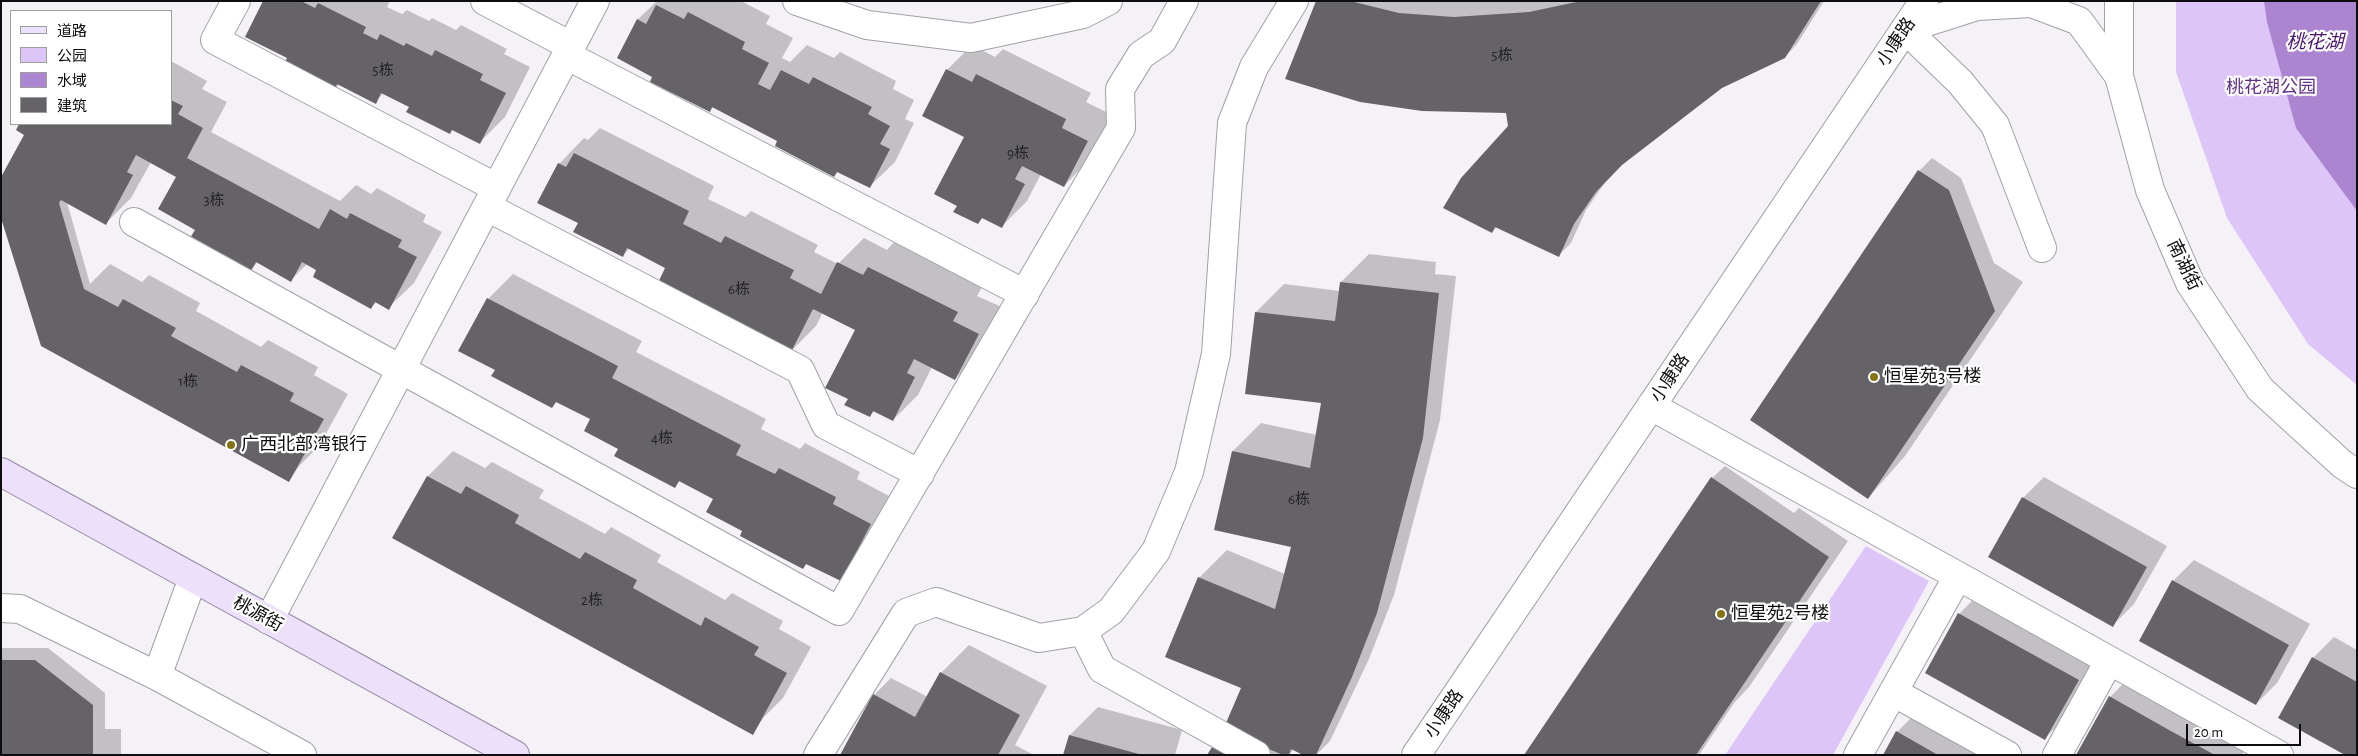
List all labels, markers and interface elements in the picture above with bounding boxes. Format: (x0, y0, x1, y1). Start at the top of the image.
legend (10, 10, 172, 125)
street label: 小康路 (1872, 14, 1920, 70)
text: 道路 (57, 24, 87, 39)
water label: 桃花湖 (2287, 31, 2343, 53)
house number: 5栋 (1491, 46, 1513, 64)
text: 公园 (57, 49, 87, 64)
house number: 5栋 (372, 61, 394, 79)
text: 水域 (57, 74, 87, 89)
park label: 桃花湖公园 (2226, 77, 2316, 99)
text: 建筑 (57, 99, 87, 114)
house number: 9栋 (1007, 144, 1029, 162)
house number: 3栋 (203, 191, 225, 209)
street label: 南湖街 (2162, 236, 2206, 294)
house number: 6栋 (728, 280, 750, 298)
street label: 小康路 (1646, 350, 1694, 406)
place label: 恒星苑3号楼 (1884, 366, 1981, 388)
marker: 恒星苑3号楼 (1868, 371, 1880, 383)
house number: 1栋 (178, 372, 198, 390)
house number: 4栋 (651, 429, 673, 447)
place label: 广西北部湾银行 (241, 434, 367, 456)
marker: 广西北部湾银行 (225, 439, 237, 451)
house number: 6栋 (1288, 490, 1310, 508)
street label: 桃源街 (229, 591, 287, 637)
house number: 2栋 (581, 591, 603, 609)
place label: 恒星苑2号楼 (1731, 603, 1829, 625)
marker: 恒星苑2号楼 (1715, 608, 1727, 620)
street label: 小康路 (1420, 686, 1468, 742)
scale bar (2188, 714, 2303, 746)
text: 20 m (2194, 725, 2223, 740)

